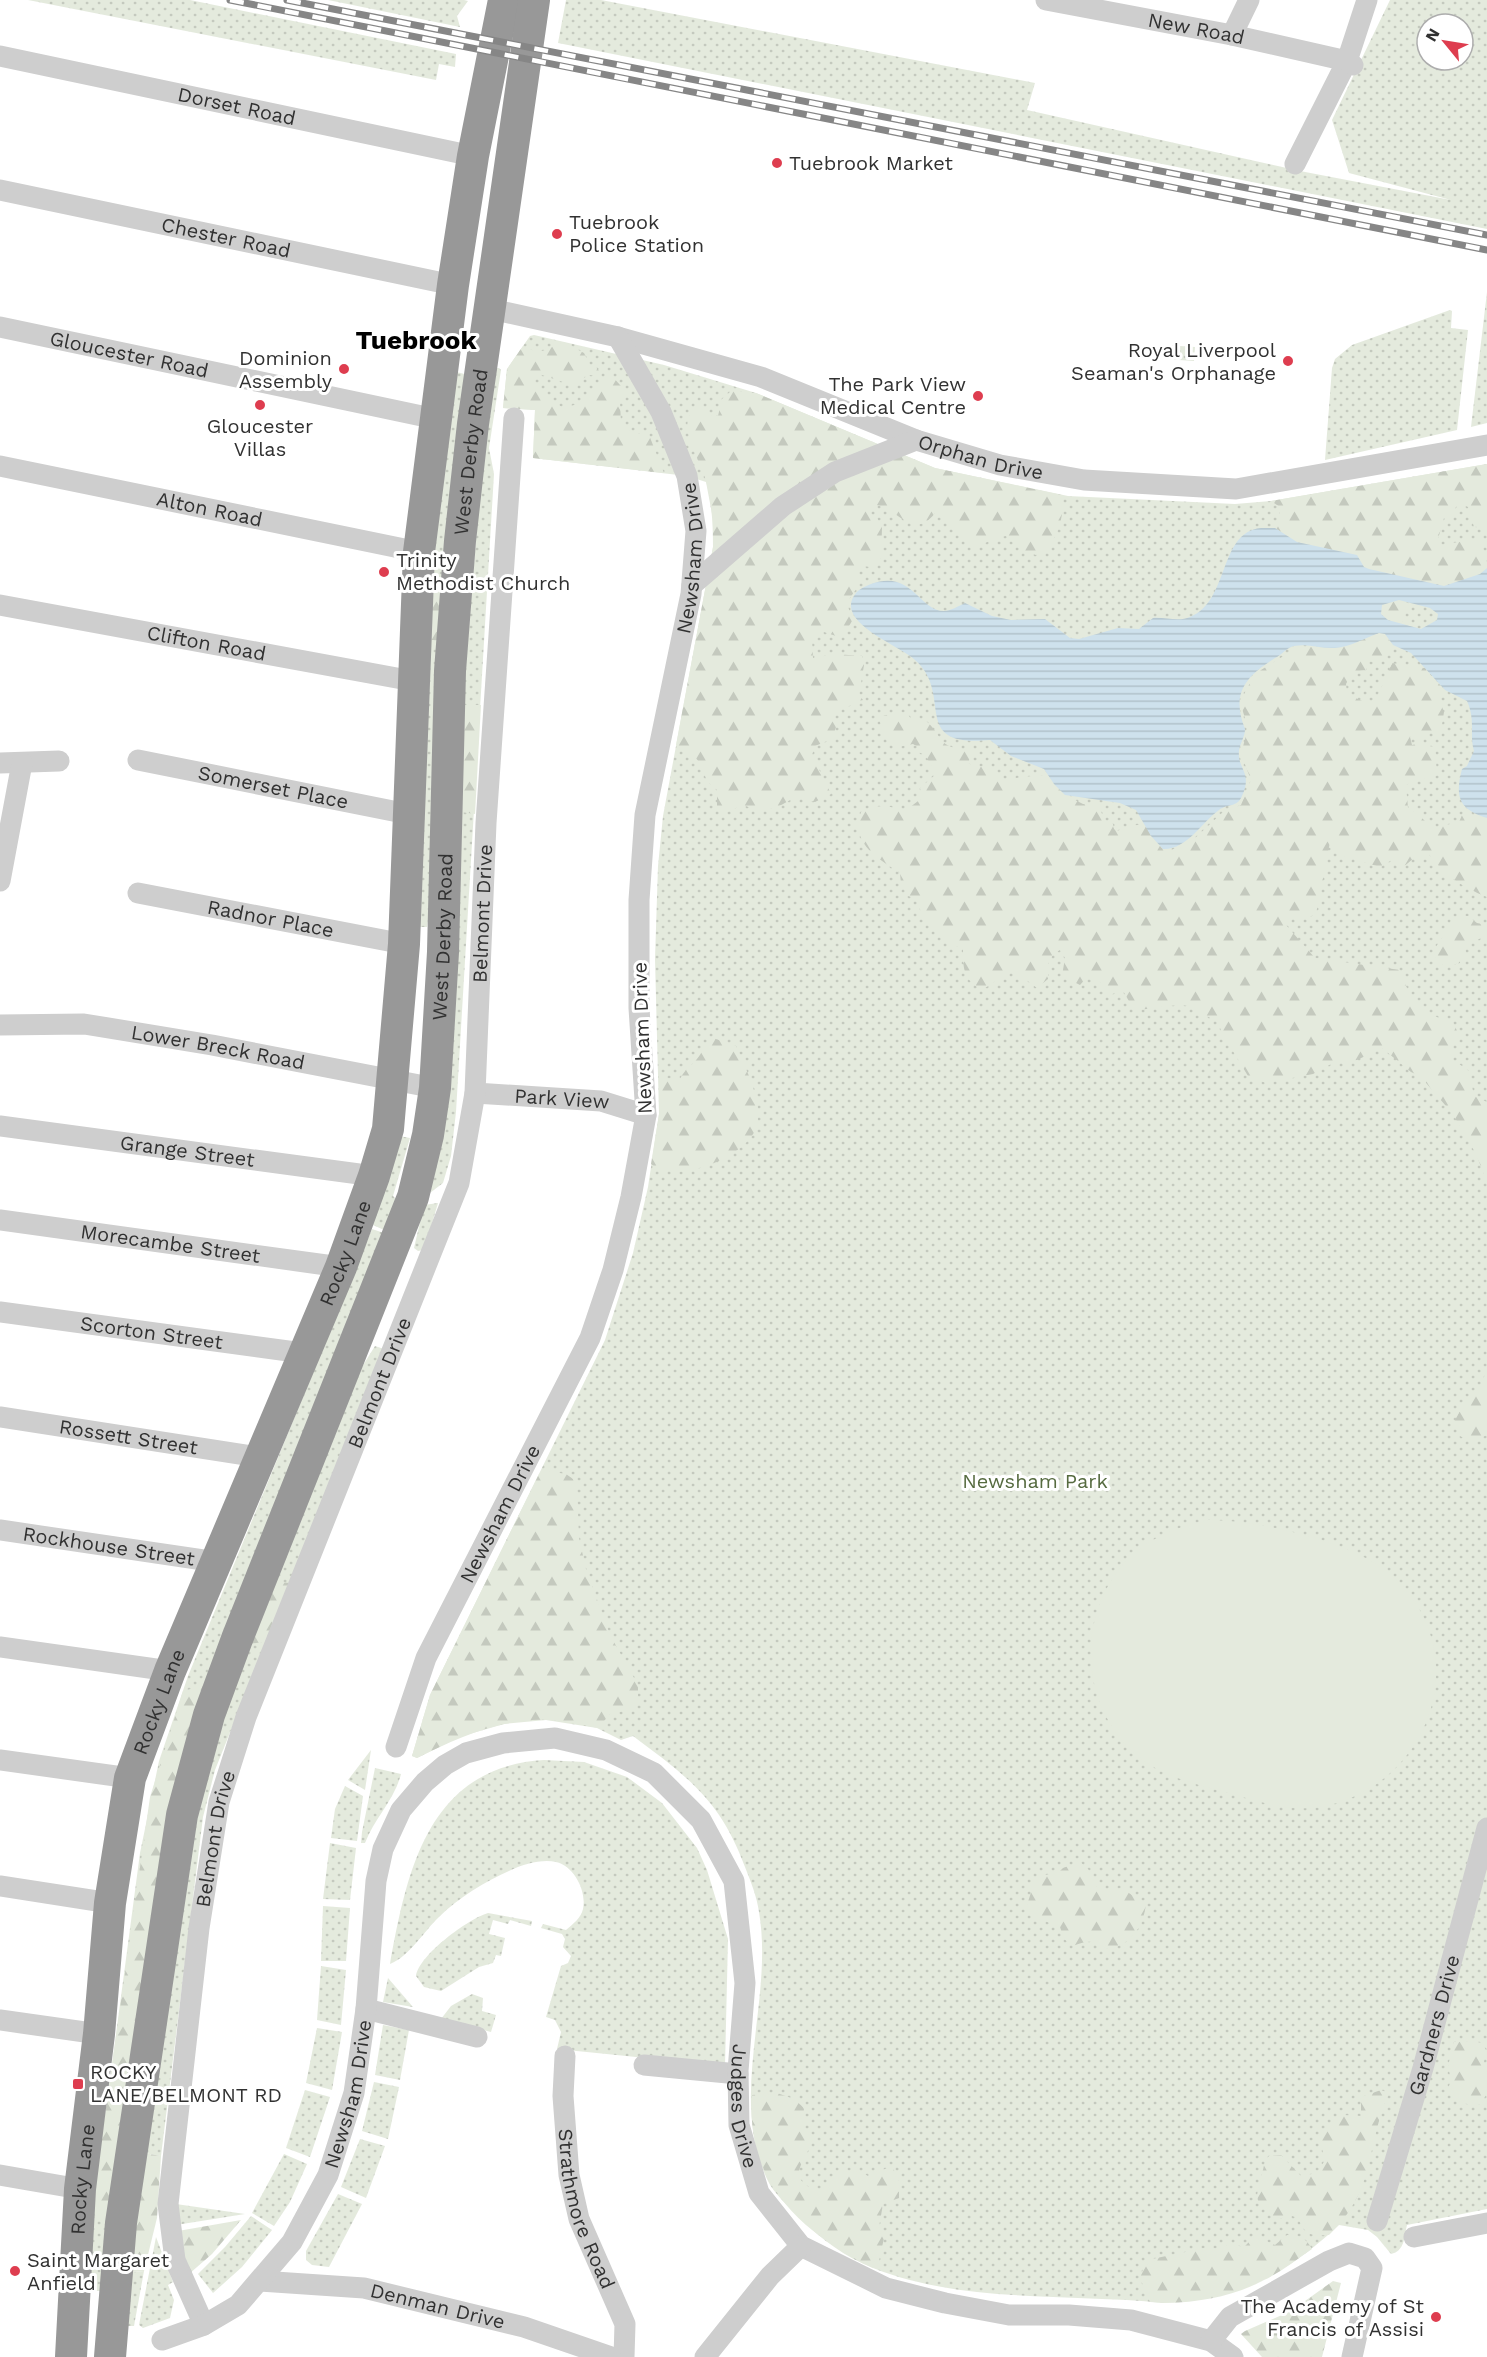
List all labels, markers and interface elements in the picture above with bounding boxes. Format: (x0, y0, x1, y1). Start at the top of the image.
street label: New Road (1146, 7, 1247, 49)
north arrow (1415, 12, 1475, 72)
text: N (1421, 25, 1444, 45)
street label: Dorset Road (176, 82, 298, 130)
place label: Tuebrook Market (789, 151, 953, 175)
marker: Tuebrook Market (770, 156, 784, 170)
place label: Tuebrook Police Station (569, 210, 704, 257)
street label: Chester Road (159, 212, 293, 263)
marker: Tuebrook Police Station (550, 227, 564, 241)
district label: Tuebrook (355, 325, 477, 355)
street label: Gloucester Road (48, 326, 211, 383)
place label: Royal Liverpool Seaman's Orphanage (1071, 338, 1276, 385)
place label: Dominion Assembly (239, 346, 333, 393)
marker: Royal Liverpool Seaman's Orphanage (1281, 354, 1295, 368)
marker: Dominion Assembly (337, 362, 351, 376)
street label: West Derby Road (449, 367, 493, 537)
place label: The Park View Medical Centre (820, 372, 966, 419)
marker: The Park View Medical Centre (971, 389, 985, 403)
marker: Gloucester Villas (253, 398, 267, 412)
place label: Gloucester Villas (207, 414, 313, 461)
street label: Orphan Drive (915, 429, 1045, 484)
street label: Newsham Drive (671, 481, 708, 636)
street label: Alton Road (155, 486, 265, 532)
place label: Trinity Methodist Church (396, 548, 570, 595)
marker: Trinity Methodist Church (377, 565, 391, 579)
street label: Clifton Road (145, 620, 268, 666)
street label: Somerset Place (196, 760, 350, 814)
street label: Belmont Drive (467, 844, 497, 984)
street label: West Derby Road (427, 853, 457, 1021)
street label: Radnor Place (205, 895, 336, 942)
street label: Newsham Drive (627, 962, 657, 1114)
street label: Lower Breck Road (129, 1020, 307, 1075)
street label: Park View (514, 1084, 610, 1114)
street label: Grange Street (119, 1130, 257, 1172)
street label: Rocky Lane (314, 1197, 376, 1310)
street label: Morecambe Street (79, 1219, 262, 1268)
street label: Scorton Street (79, 1311, 225, 1354)
street label: Belmont Drive (342, 1314, 416, 1452)
street label: Rossett Street (58, 1414, 200, 1459)
street label: Newsham Drive (455, 1441, 545, 1587)
park label: Newsham Park (962, 1469, 1108, 1493)
street label: Rockhouse Street (21, 1522, 197, 1571)
street label: Rocky Lane (128, 1645, 190, 1758)
street label: Belmont Drive (190, 1767, 240, 1909)
street label: Gardners Drive (1403, 1952, 1465, 2099)
street label: Newsham Drive (319, 2018, 376, 2171)
street label: Judges Drive (726, 2043, 763, 2171)
place label: ROCKY LANE/BELMONT RD (90, 2060, 282, 2107)
marker: ROCKY LANE/BELMONT RD (71, 2077, 85, 2091)
street label: Rocky Lane (66, 2123, 100, 2236)
street label: Strathmore Road (553, 2127, 620, 2293)
place label: Saint Margaret Anfield (27, 2248, 170, 2295)
marker: Saint Margaret Anfield (8, 2264, 22, 2278)
street label: Denman Drive (368, 2278, 507, 2334)
place label: The Academy of St Francis of Assisi (1240, 2294, 1425, 2341)
marker: The Academy of St Francis of Assisi (1429, 2310, 1443, 2324)

